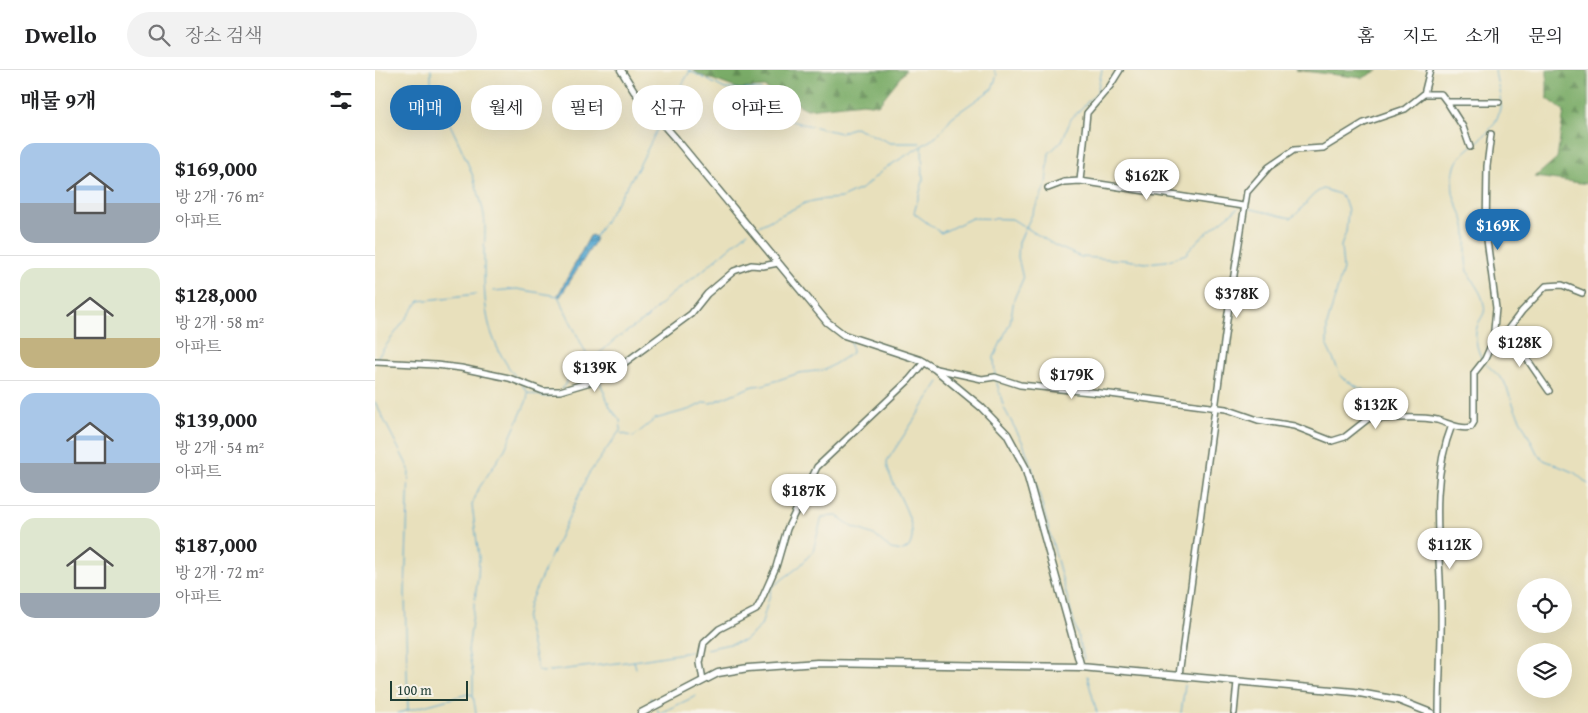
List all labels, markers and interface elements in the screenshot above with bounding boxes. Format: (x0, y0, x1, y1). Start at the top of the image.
search box (127, 12, 477, 57)
text: Dwello (25, 17, 97, 52)
icon: search (145, 21, 173, 49)
text: 장소 검색 (185, 21, 263, 49)
text: 홈 (1357, 22, 1375, 49)
text: 지도 (1403, 22, 1437, 49)
text: 소개 (1465, 22, 1500, 49)
text: 문의 (1528, 22, 1563, 49)
text: 매물 9개 (20, 85, 96, 116)
chip: 매매 (390, 85, 461, 130)
chip: 월세 (471, 85, 542, 130)
chip: 필터 (552, 85, 622, 130)
chip: 신규 (632, 85, 703, 130)
chip: 아파트 (713, 85, 801, 130)
icon: filters (327, 86, 355, 114)
text: $169,000 (175, 153, 257, 184)
pin: $162K (1112, 158, 1182, 201)
icon: home (60, 163, 120, 223)
text: $162K (1125, 163, 1169, 187)
text: 방 2개 · 76 m² (175, 184, 264, 208)
text: 아파트 (175, 208, 221, 232)
pin: $169K (1463, 208, 1533, 251)
text: $169K (1476, 213, 1520, 237)
pin: $378K (1202, 276, 1272, 319)
text: $128,000 (175, 279, 257, 310)
text: $378K (1215, 281, 1259, 305)
icon: home (60, 288, 120, 348)
text: 방 2개 · 58 m² (175, 310, 264, 334)
pin: $128K (1485, 326, 1555, 368)
text: $128K (1498, 330, 1542, 354)
text: 아파트 (175, 334, 221, 358)
pin: $139K (560, 350, 630, 393)
text: $139K (573, 355, 617, 379)
pin: $179K (1037, 358, 1107, 400)
text: $179K (1050, 362, 1094, 386)
pin: $132K (1341, 388, 1411, 430)
text: $132K (1354, 392, 1398, 416)
text: $139,000 (175, 404, 257, 435)
icon: home (60, 413, 120, 473)
text: 방 2개 · 54 m² (175, 435, 264, 459)
text: 아파트 (175, 459, 221, 483)
pin: $187K (769, 474, 839, 516)
text: $187K (782, 478, 826, 502)
pin: $112K (1415, 528, 1485, 570)
text: $187,000 (175, 529, 257, 560)
text: $112K (1428, 532, 1472, 556)
icon: home (60, 538, 120, 598)
text: 방 2개 · 72 m² (175, 560, 264, 584)
map controls (1517, 578, 1572, 698)
button: locate (1517, 578, 1572, 633)
text: 아파트 (175, 584, 221, 608)
button: layers (1517, 643, 1572, 698)
scale bar (390, 678, 467, 701)
text: 100 m (397, 680, 432, 700)

